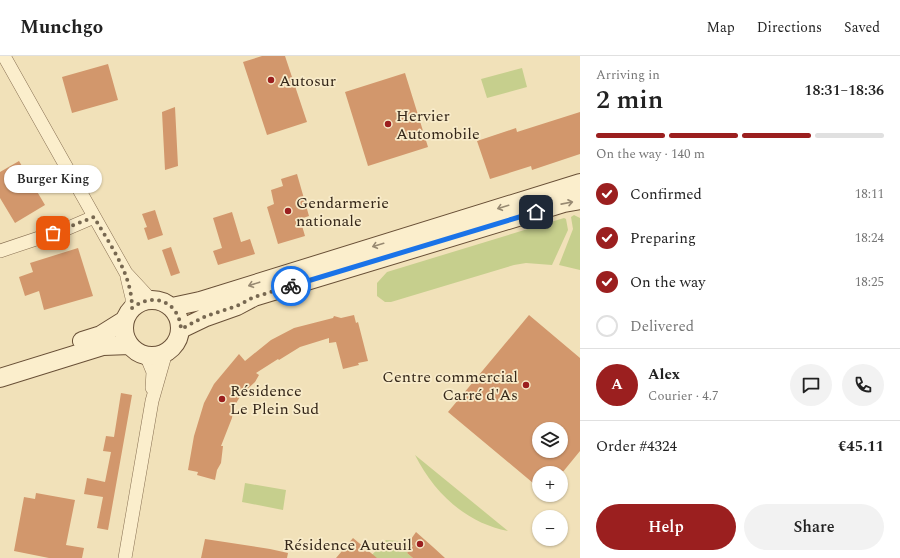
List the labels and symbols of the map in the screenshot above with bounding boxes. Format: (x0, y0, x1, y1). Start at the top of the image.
place label: Autosur (279, 69, 336, 93)
marker: Autosur (266, 75, 276, 85)
place label: Hervier Automobile (396, 104, 480, 146)
marker: Hervier Automobile (383, 119, 393, 129)
callout: Burger King (4, 165, 102, 193)
place label: Gendarmerie nationale (296, 191, 389, 233)
pin (519, 195, 553, 229)
one-way arrow (560, 198, 573, 206)
one-way arrow (496, 204, 509, 211)
marker: Gendarmerie nationale (283, 206, 293, 216)
pin (36, 216, 70, 250)
one-way arrow (372, 242, 385, 249)
courier (271, 266, 311, 306)
one-way arrow (248, 281, 261, 288)
place label: Centre commercial Carré d'As (382, 365, 518, 407)
place label: Résidence Le Plein Sud (230, 379, 319, 421)
marker: Centre commercial Carré d'As (521, 380, 531, 390)
marker: Résidence Le Plein Sud (217, 394, 227, 404)
place label: Résidence Auteuil (284, 533, 412, 557)
marker: Résidence Auteuil (415, 539, 425, 549)

